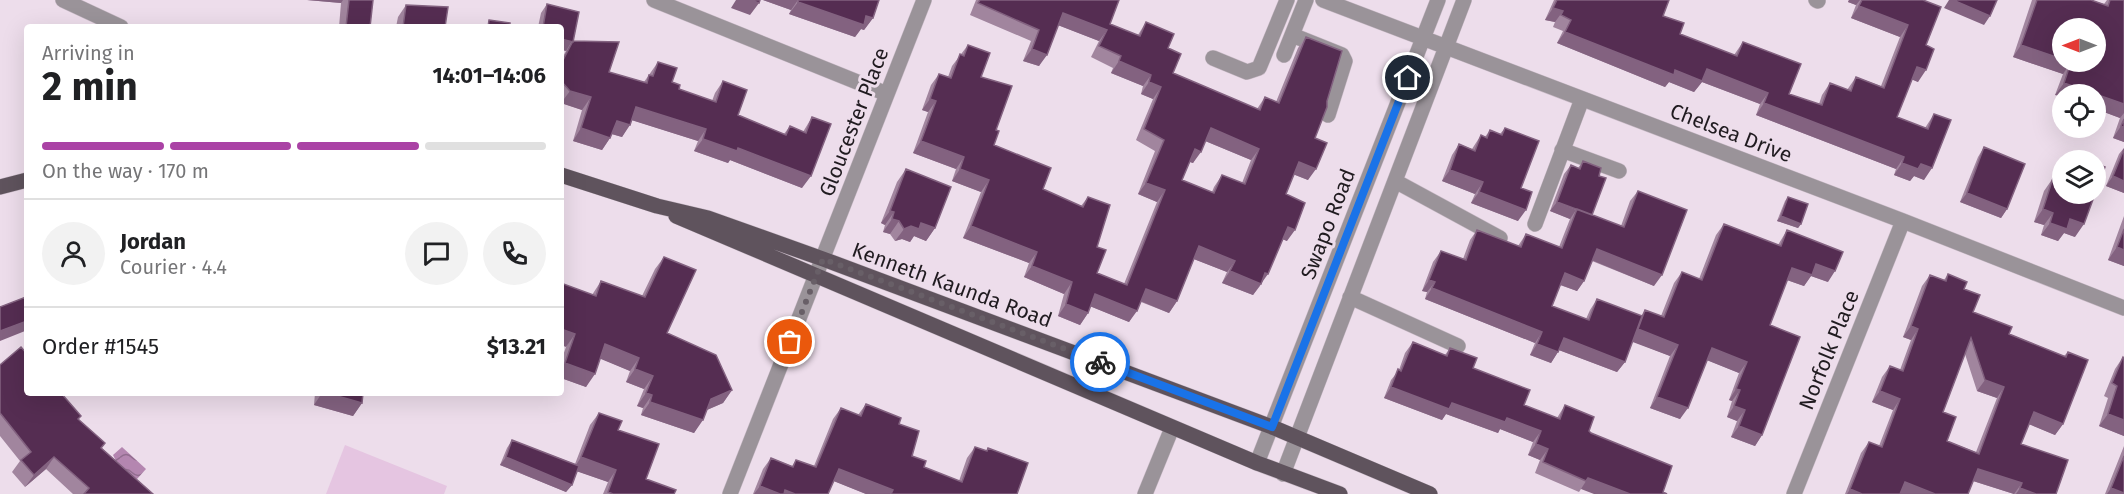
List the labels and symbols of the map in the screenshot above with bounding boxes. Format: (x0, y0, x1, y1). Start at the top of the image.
north arrow (2052, 18, 2106, 72)
street label: Gloucester Place (814, 44, 894, 200)
pin (1382, 52, 1433, 103)
street label: Chelsea Drive (1666, 98, 1796, 168)
street label: Swapo Road (1295, 165, 1361, 283)
street label: Kenneth Kaunda Road (848, 237, 1056, 333)
street label: Norfolk Place (1793, 286, 1865, 414)
pin (764, 316, 815, 367)
courier (1070, 332, 1130, 392)

